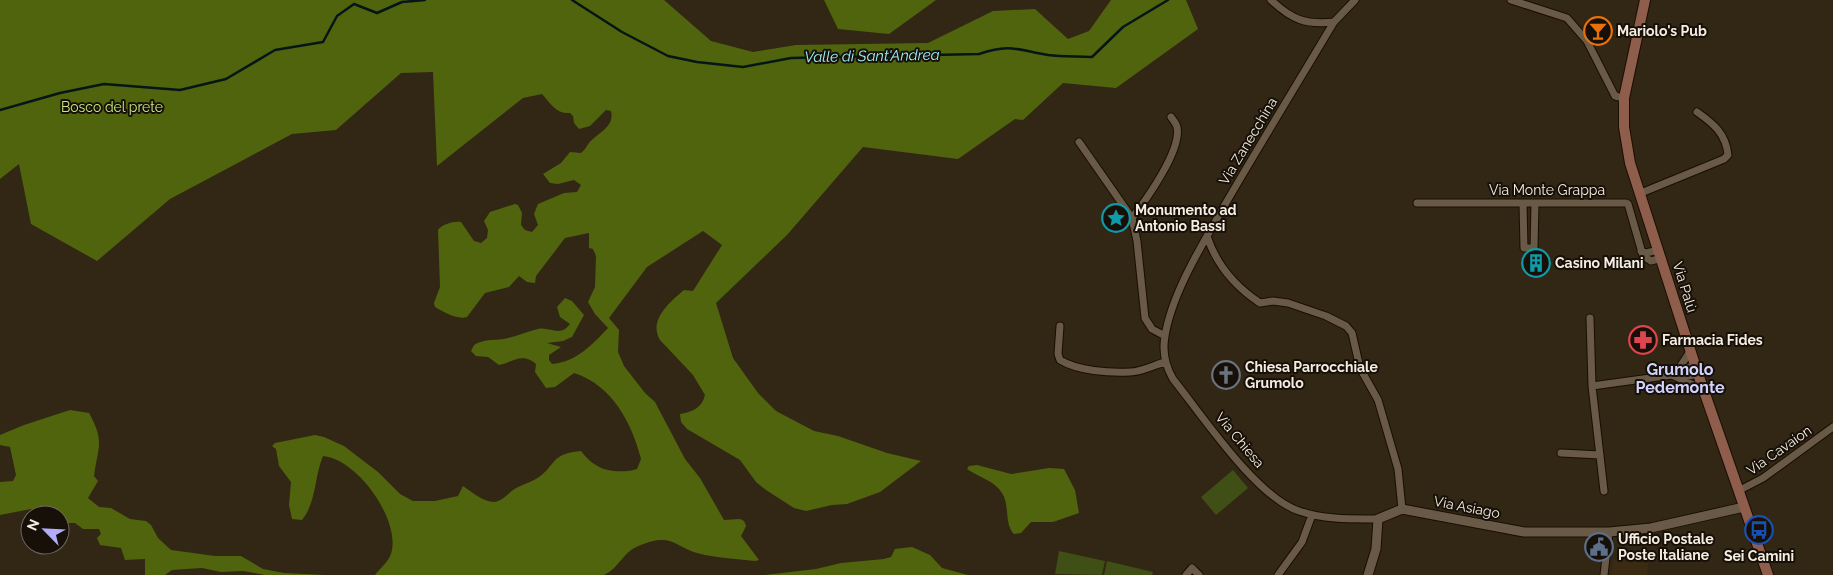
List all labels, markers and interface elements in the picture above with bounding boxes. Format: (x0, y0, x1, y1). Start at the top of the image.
bar icon: Mariolo's Pub (1583, 16, 1613, 46)
place label: Mariolo's Pub (1617, 23, 1707, 39)
water label: Valle di Sant'Andrea (804, 46, 940, 66)
street label: Via Zanecchina (1216, 94, 1280, 188)
park label: Bosco del prete (61, 99, 163, 115)
street label: Via Monte Grappa (1489, 182, 1605, 198)
place label: Monumento ad Antonio Bassi (1135, 202, 1237, 234)
place icon: Monumento ad Antonio Bassi (1101, 203, 1131, 233)
building icon: Casino Milani (1521, 248, 1551, 278)
place label: Casino Milani (1555, 255, 1644, 271)
street label: Via Palù (1670, 260, 1700, 314)
pharmacy icon: Farmacia Fides (1628, 325, 1658, 355)
place label: Farmacia Fides (1662, 332, 1763, 348)
place label: Chiesa Parrocchiale Grumolo (1245, 359, 1378, 391)
church icon: Chiesa Parrocchiale Grumolo (1211, 360, 1241, 390)
district label: Grumolo Pedemonte (1635, 360, 1725, 397)
street label: Via Chiesa (1212, 409, 1268, 471)
street label: Via Cavaion (1744, 422, 1814, 478)
street label: Via Asiago (1433, 493, 1501, 521)
north arrow (20, 505, 70, 555)
bus stop icon: Sei Camini (1744, 515, 1774, 545)
text: N (24, 517, 43, 533)
place label: Ufficio Postale Poste Italiane (1618, 531, 1714, 563)
public building icon: Ufficio Postale Poste Italiane (1584, 532, 1614, 562)
place label: Sei Camini (1724, 548, 1794, 564)

